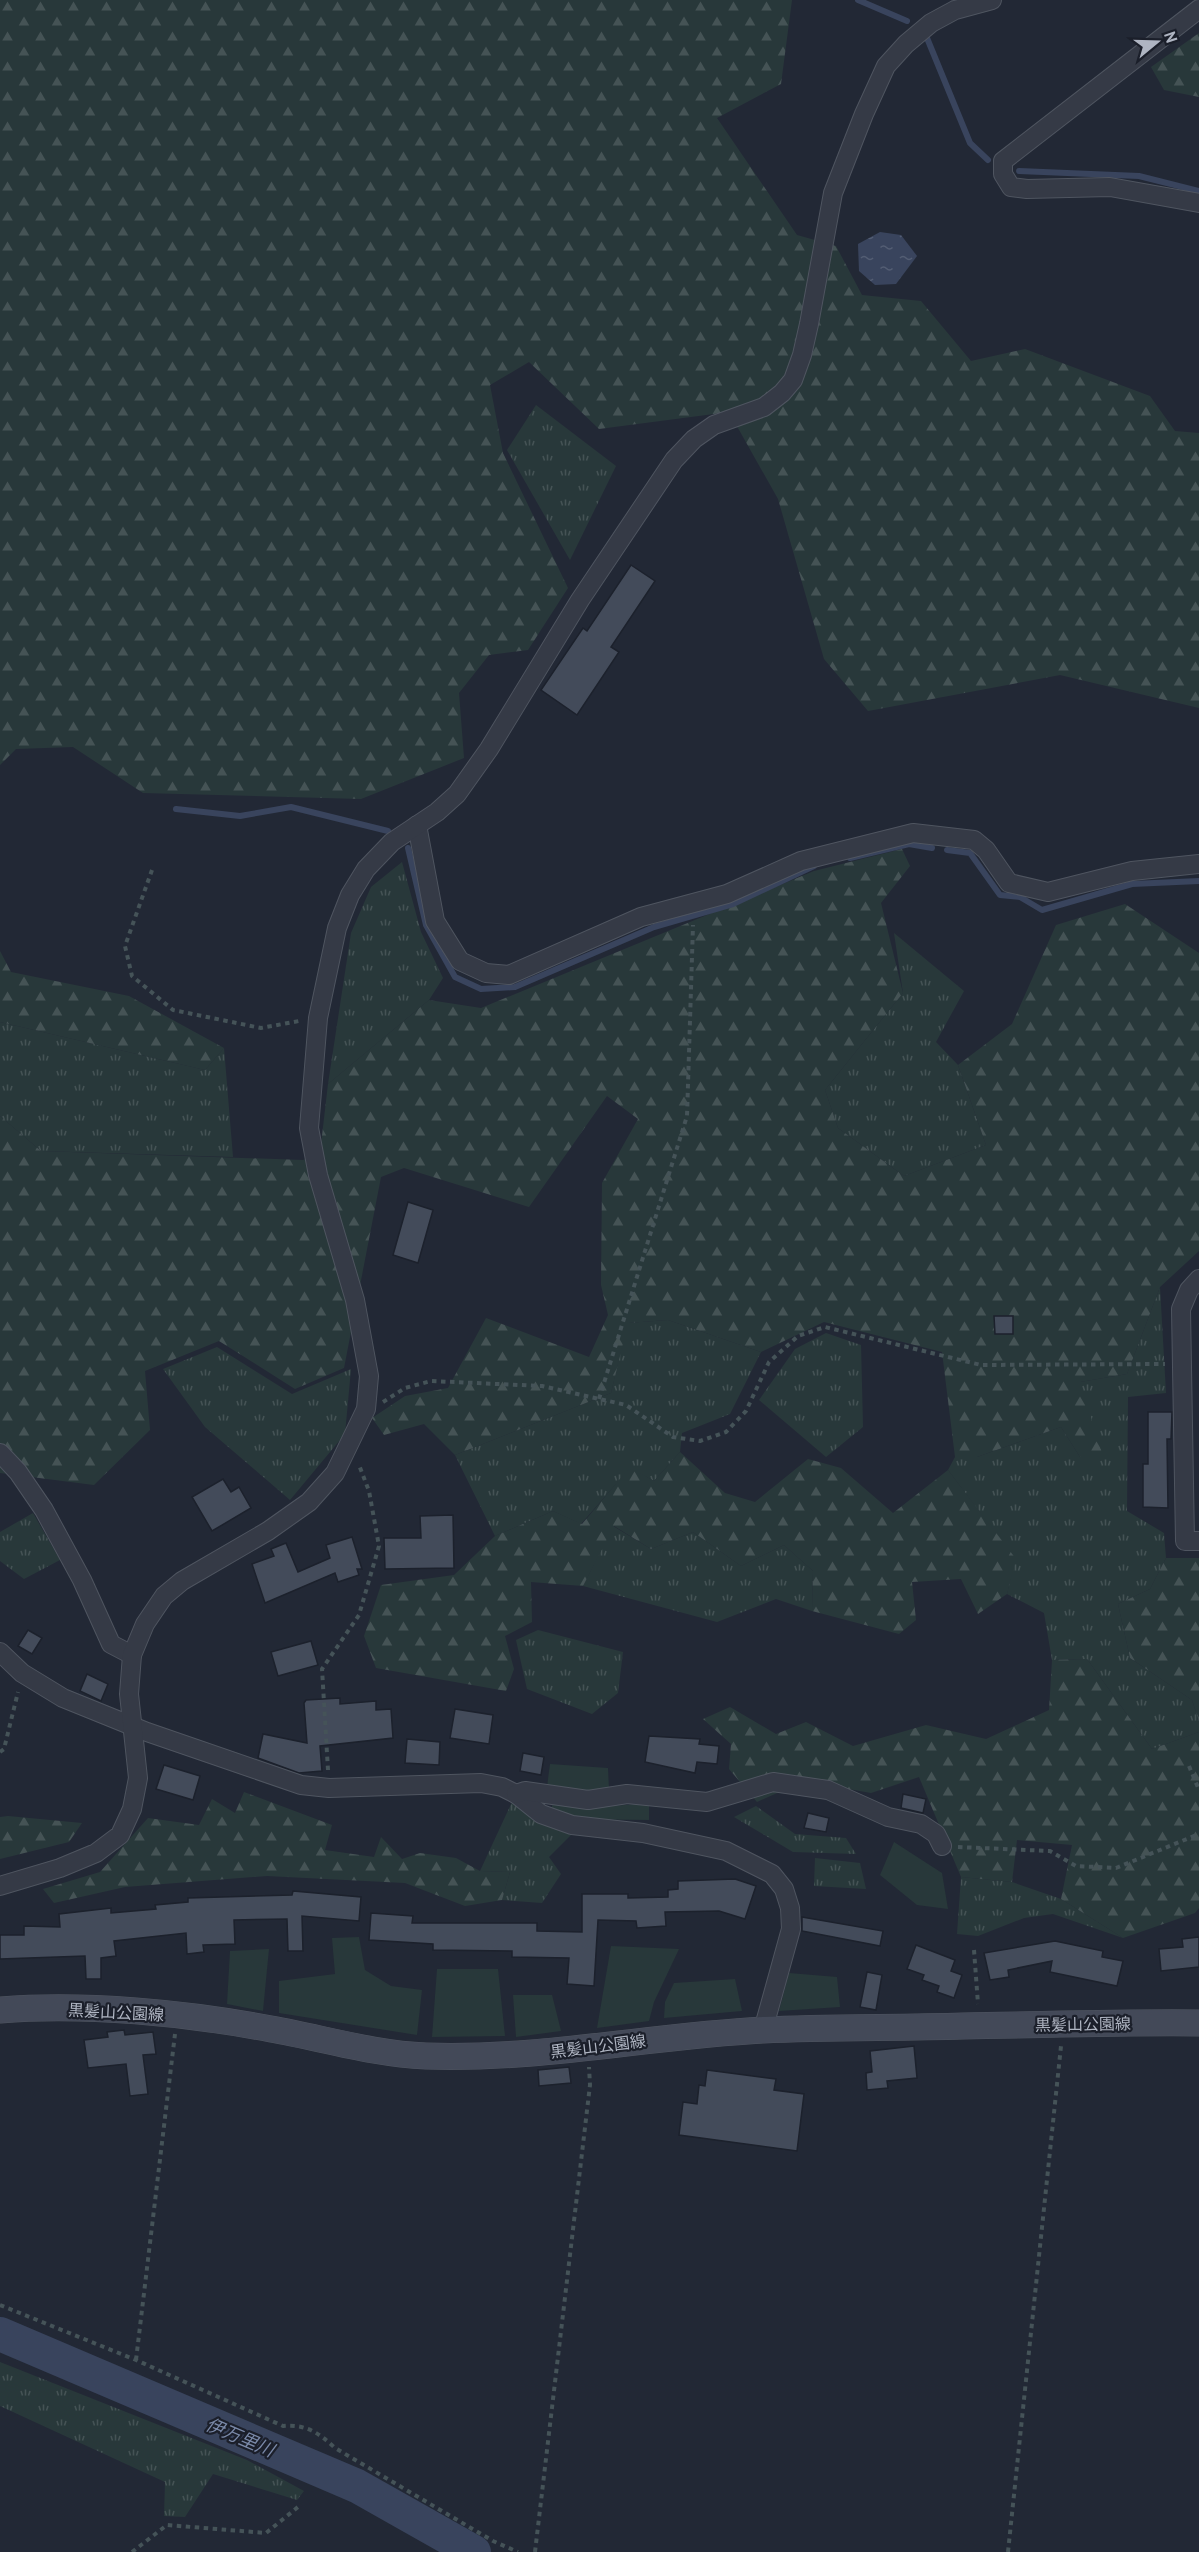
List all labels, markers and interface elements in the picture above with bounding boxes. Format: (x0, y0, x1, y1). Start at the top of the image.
north arrow (1127, 12, 1187, 72)
text: N (1160, 29, 1182, 45)
street label: 黒髪山公園線 (68, 2000, 164, 2024)
street label: 黒髪山公園線 (1035, 2013, 1131, 2035)
street label: 黒髪山公園線 (549, 2030, 647, 2062)
water label: 伊万里川 (202, 2412, 279, 2462)

